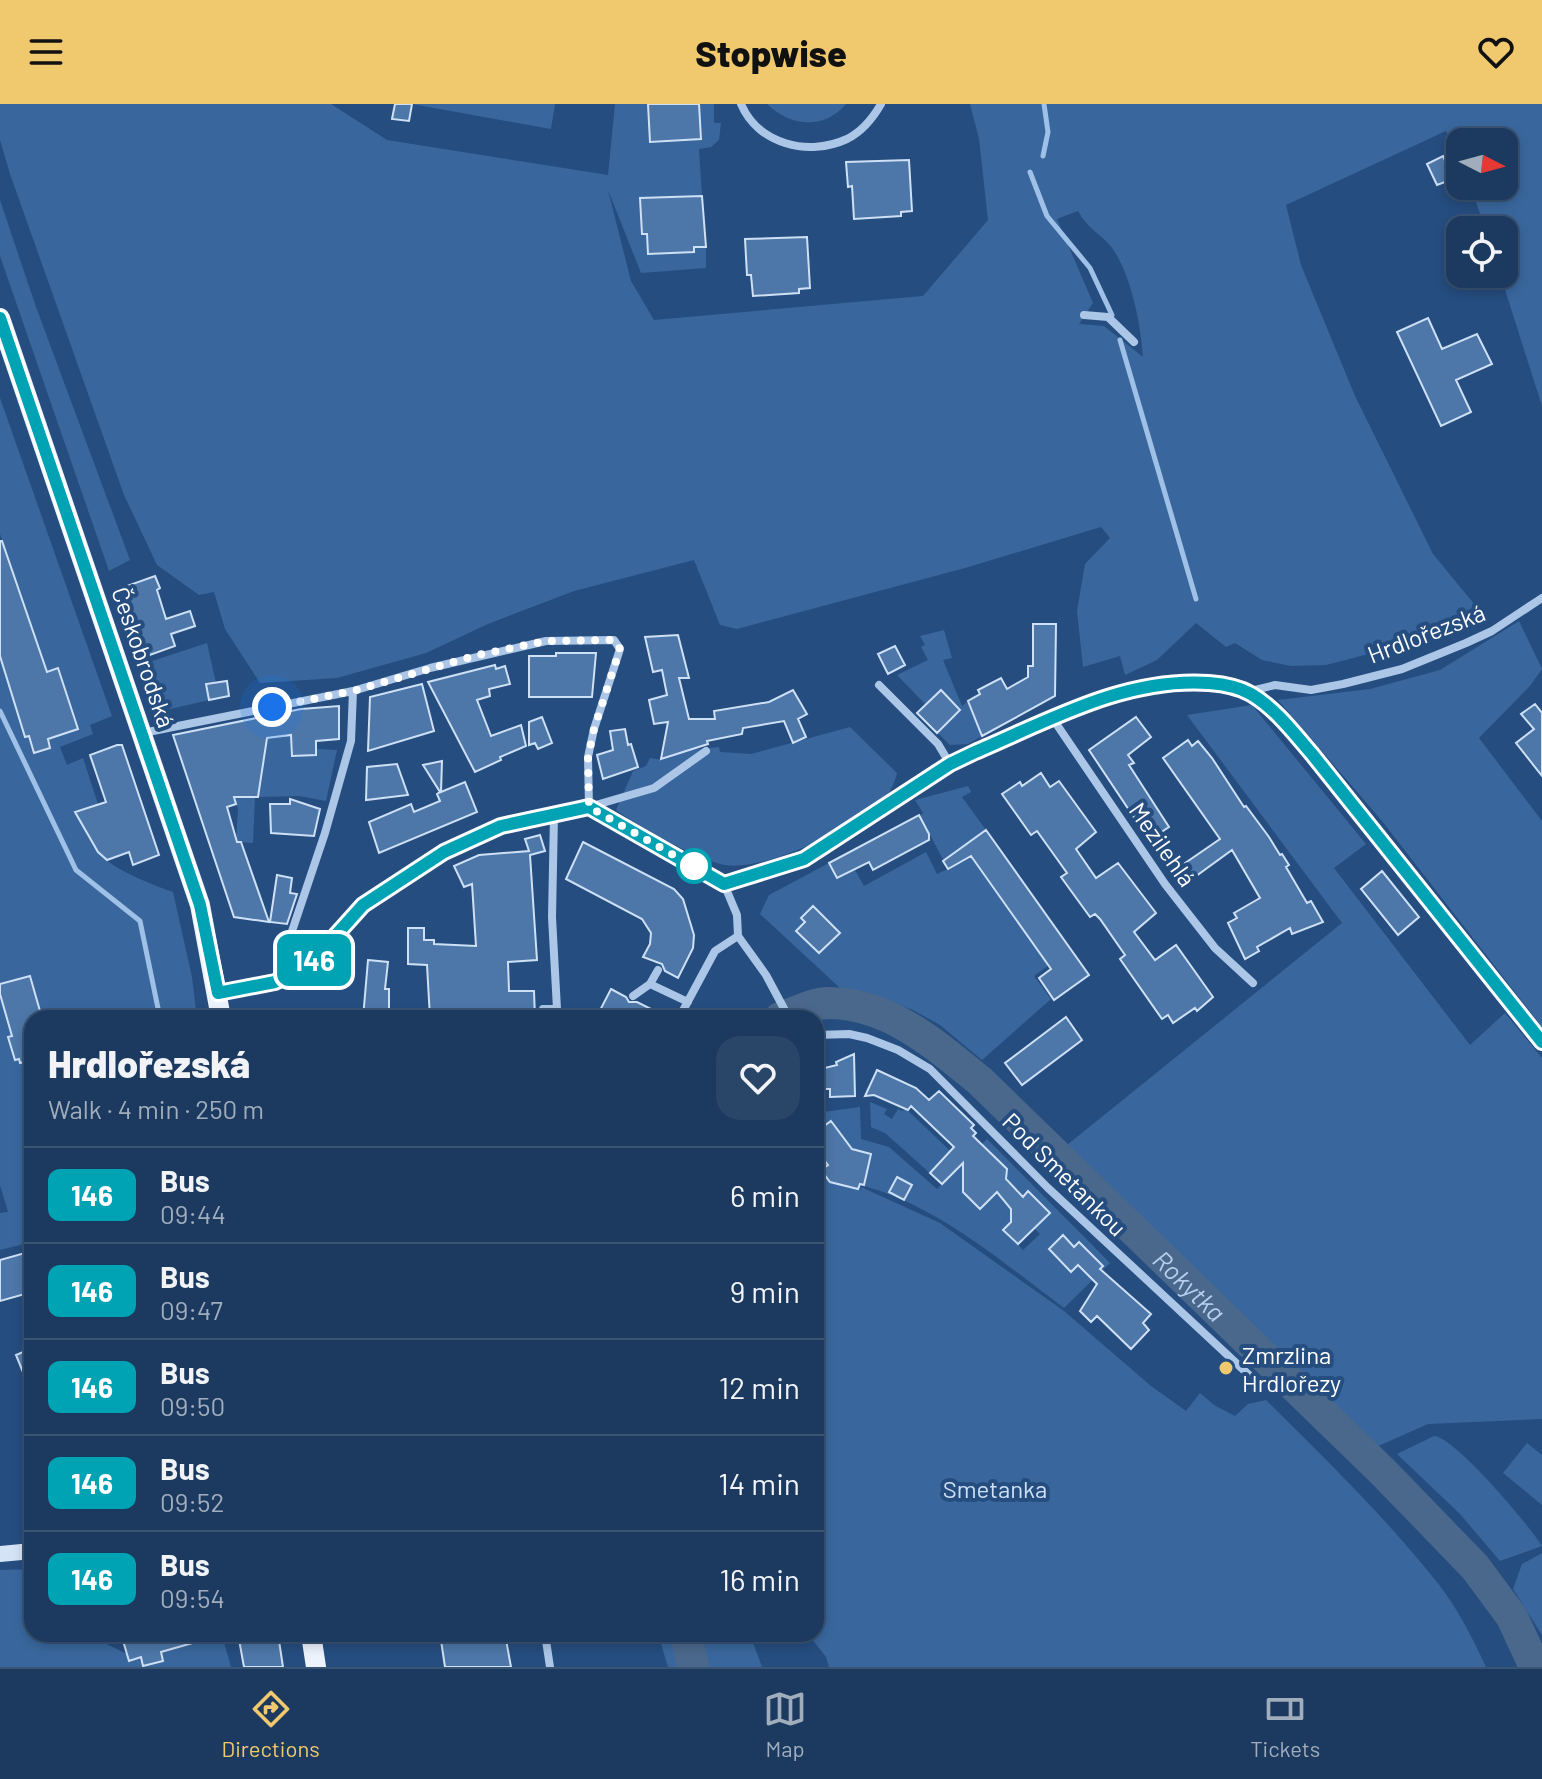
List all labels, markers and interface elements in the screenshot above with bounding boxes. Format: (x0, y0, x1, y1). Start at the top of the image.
icon: menu (24, 30, 68, 74)
icon: heart (1474, 30, 1518, 74)
text: Stopwise (695, 31, 847, 74)
north arrow (1446, 128, 1518, 200)
map controls (1446, 128, 1518, 288)
button: locate (1446, 216, 1518, 288)
street label: Českobrodská (106, 583, 182, 731)
street label: Hrdlořezská (1363, 597, 1489, 669)
your location (252, 687, 292, 727)
street label: Mezilehlá (1124, 796, 1202, 892)
unlabelled marker (677, 849, 711, 883)
line badge: 146 (268, 934, 360, 986)
text: 146 (293, 943, 335, 977)
button: heart (716, 1036, 800, 1120)
text: Hrdlořezská (48, 1040, 250, 1086)
text: Walk · 4 min · 250 m (48, 1093, 264, 1124)
street label: Pod Smetankou (997, 1106, 1133, 1242)
text: Bus (160, 1162, 210, 1198)
text: 6 min (730, 1177, 800, 1213)
text: 146 (71, 1178, 113, 1212)
text: 09:44 (160, 1198, 226, 1229)
water label: Rokytka (1148, 1243, 1233, 1327)
text: Bus (160, 1258, 210, 1294)
text: 9 min (730, 1273, 800, 1309)
text: 146 (71, 1274, 113, 1308)
text: 09:47 (160, 1294, 223, 1325)
place label: Zmrzlina Hrdlořezy (1242, 1340, 1341, 1397)
text: Bus (160, 1354, 210, 1390)
marker: Zmrzlina Hrdlořezy (1217, 1359, 1235, 1377)
text: 12 min (719, 1369, 800, 1405)
text: 146 (71, 1370, 113, 1404)
text: 09:50 (160, 1390, 225, 1421)
text: Bus (160, 1450, 210, 1486)
text: 14 min (718, 1465, 800, 1501)
text: 146 (71, 1466, 113, 1500)
park label: Smetanka (943, 1474, 1047, 1503)
text: 09:52 (160, 1486, 224, 1517)
text: Bus (160, 1546, 210, 1582)
text: 16 min (719, 1561, 800, 1597)
text: 146 (71, 1562, 113, 1596)
text: 09:54 (160, 1582, 225, 1613)
tab: Directions (222, 1687, 320, 1761)
tab: Map (763, 1687, 807, 1761)
tab: Tickets (1250, 1687, 1320, 1761)

